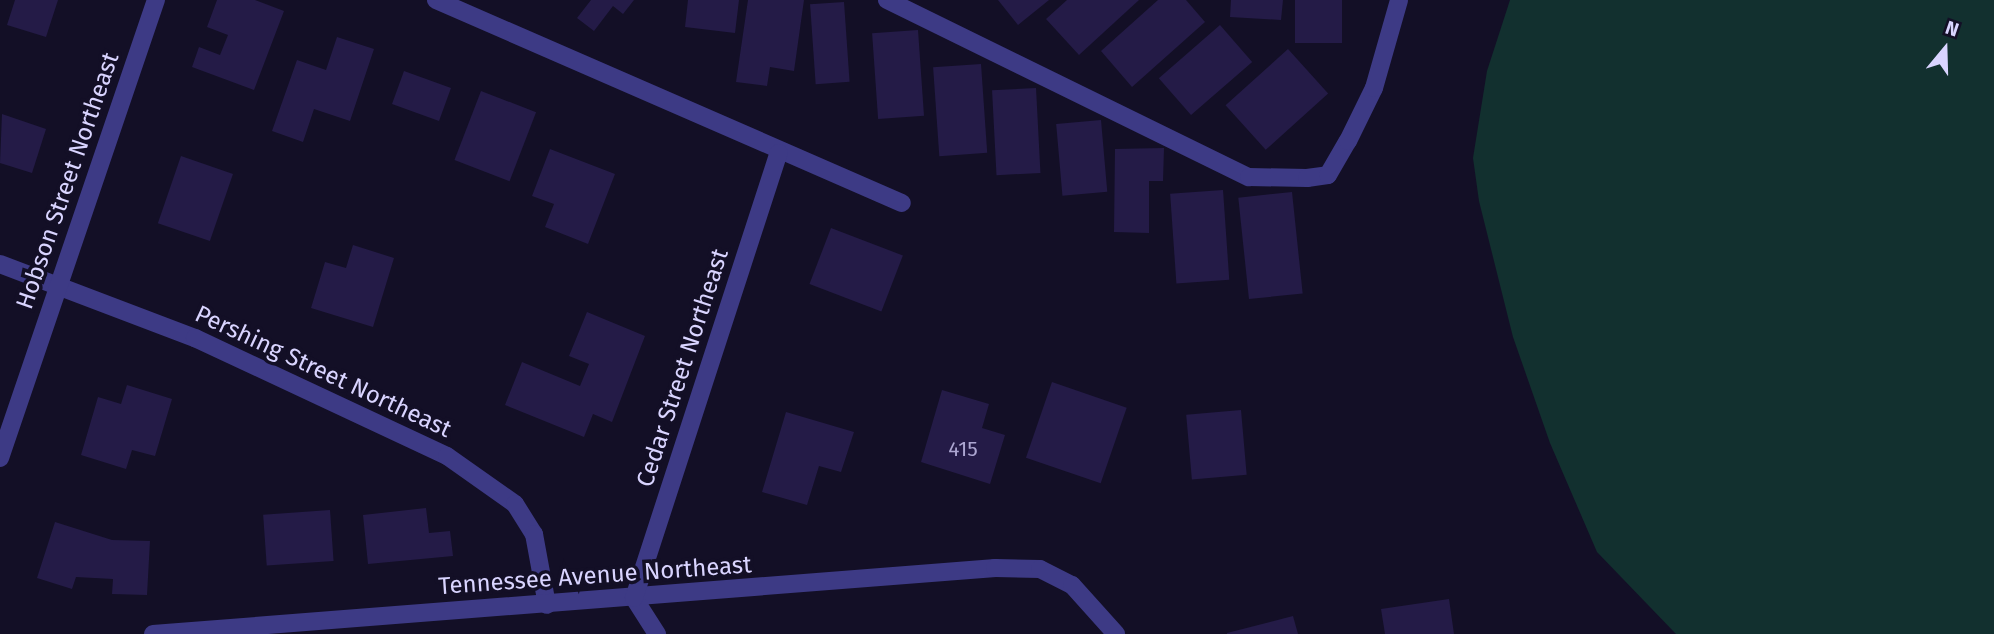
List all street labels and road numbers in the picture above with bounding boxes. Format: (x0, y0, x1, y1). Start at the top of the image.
street label: Hobson Street Northeast (10, 49, 126, 313)
street label: Cedar Street Northeast (631, 245, 735, 491)
street label: Pershing Street Northeast (190, 300, 456, 444)
street label: Tennessee Avenue Northeast (437, 551, 753, 601)

